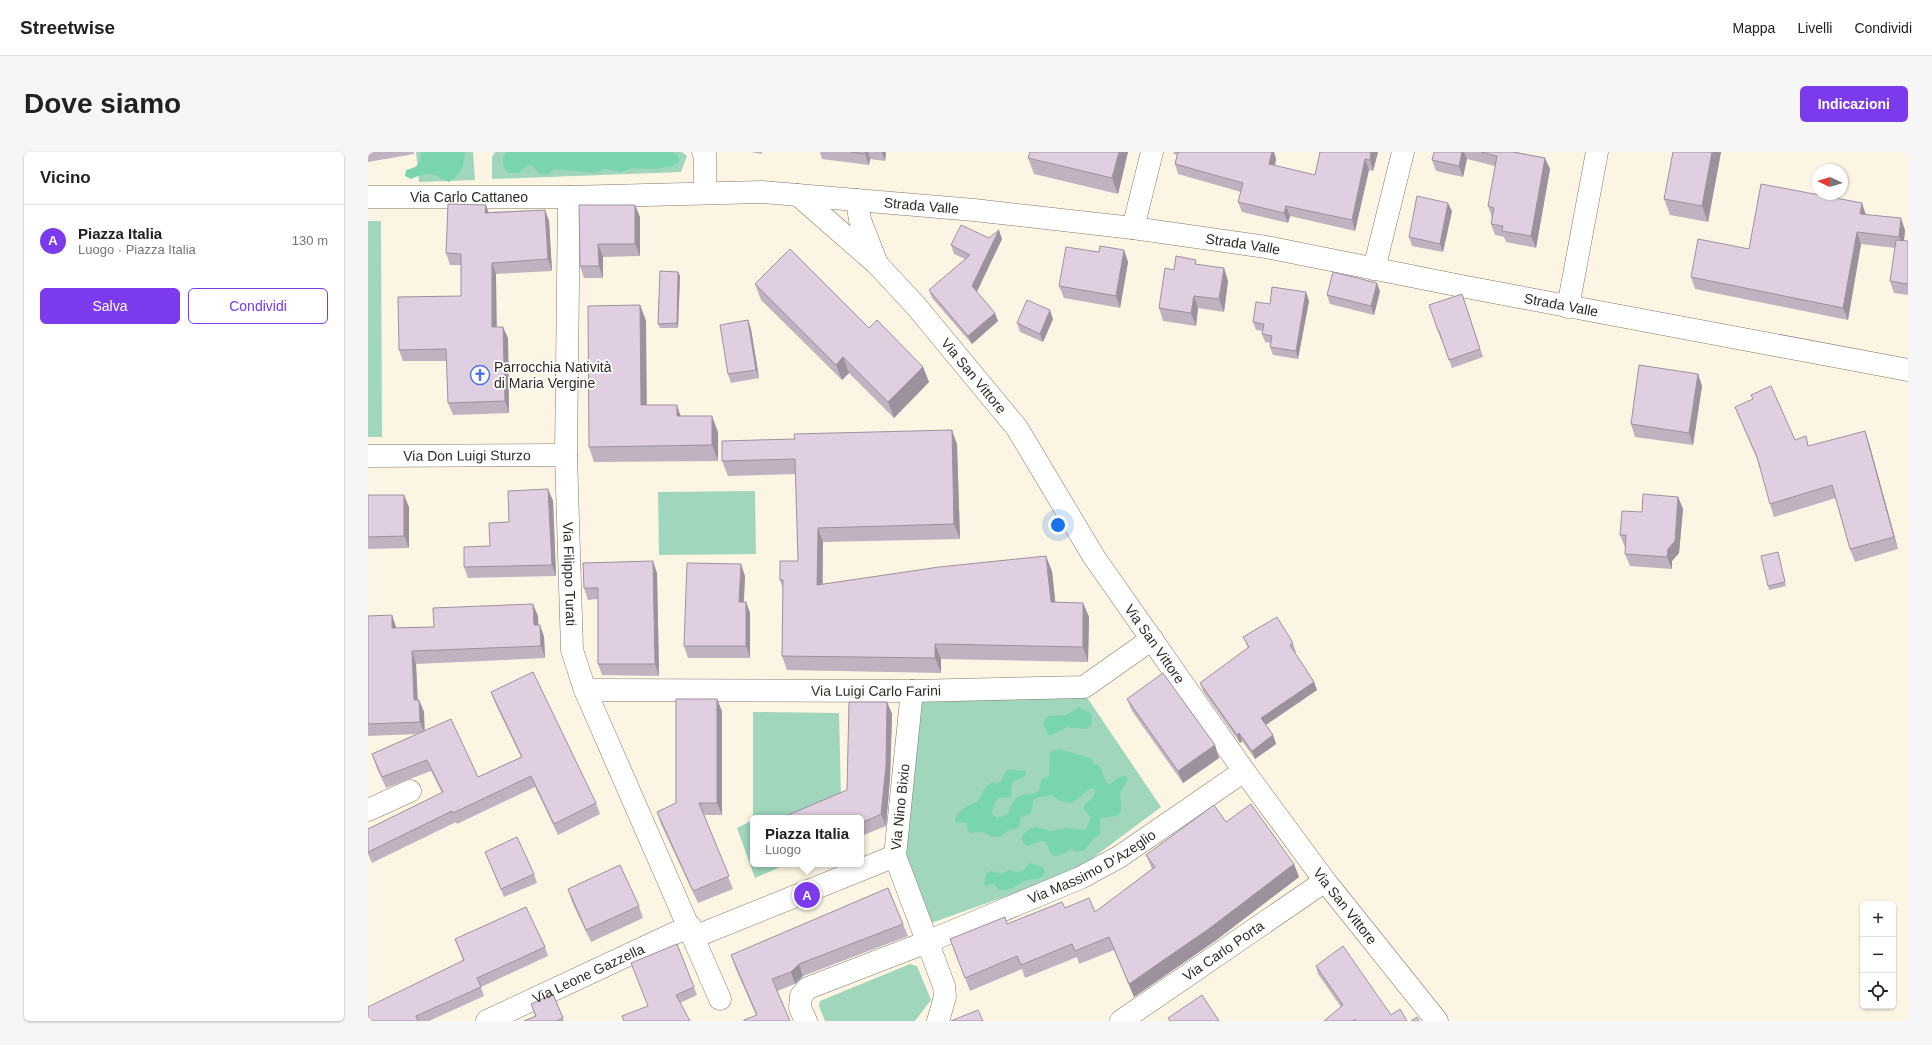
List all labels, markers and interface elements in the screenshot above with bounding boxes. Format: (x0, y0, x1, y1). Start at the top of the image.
text: Streetwise (20, 17, 115, 38)
text: Mappa (1733, 20, 1775, 36)
text: Livelli (1797, 20, 1832, 36)
text: Condividi (1854, 20, 1912, 36)
button: Indicazioni (1800, 86, 1908, 122)
text: Dove siamo (24, 88, 181, 119)
north arrow (1812, 164, 1848, 200)
text: Vicino (40, 168, 91, 187)
street label: Via Carlo Cattaneo (410, 189, 528, 205)
street label: Strada Valle (883, 194, 960, 217)
text: Piazza Italia (78, 225, 162, 242)
street label: Strada Valle (1205, 230, 1282, 258)
text: A (48, 233, 58, 248)
text: 130 m (292, 233, 328, 248)
text: Luogo · Piazza Italia (78, 242, 196, 257)
button: Salva (40, 288, 180, 324)
button: Condividi (188, 288, 328, 324)
street label: Strada Valle (1523, 290, 1600, 320)
street label: Via San Vittore (938, 335, 1010, 417)
place label: Parrocchia Natività di Maria Vergine (494, 359, 612, 391)
church icon: Parrocchia Natività di Maria Vergine (469, 364, 491, 386)
street label: Via Don Luigi Sturzo (403, 447, 531, 464)
your location (1048, 515, 1068, 535)
street label: Via Filippo Turati (560, 522, 579, 626)
street label: Via San Vittore (1122, 601, 1188, 687)
street label: Via Luigi Carlo Farini (811, 682, 941, 699)
street label: Via Nino Bixio (888, 763, 913, 851)
popup (750, 815, 864, 867)
text: Piazza Italia (765, 825, 849, 842)
street label: Via Massimo D'Azeglio (1025, 826, 1159, 907)
text: Luogo (765, 842, 801, 857)
street label: Via San Vittore (1310, 865, 1380, 948)
pin: A (794, 880, 820, 910)
map controls (1860, 901, 1896, 1009)
button: + (1860, 901, 1896, 937)
street label: Via Carlo Porta (1180, 917, 1267, 984)
button: − (1860, 937, 1896, 973)
street label: Via Leone Gazzella (530, 940, 647, 1006)
button: locate (1860, 973, 1896, 1009)

